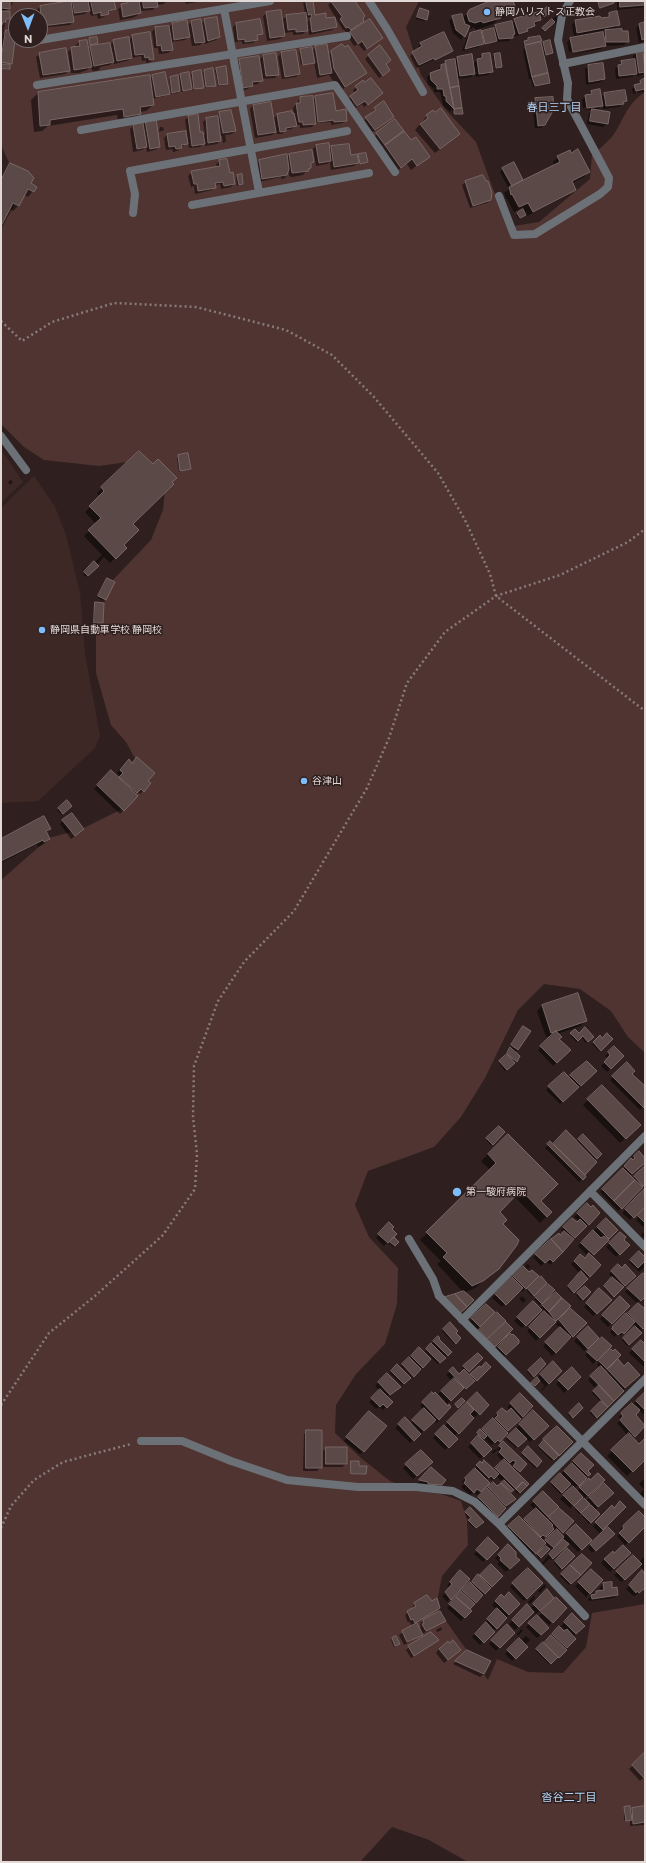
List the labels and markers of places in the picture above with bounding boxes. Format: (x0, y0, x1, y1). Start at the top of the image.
place label: 静岡ハリストス正教会 (495, 6, 595, 18)
marker: 静岡ハリストス正教会 (482, 7, 492, 17)
place label: 静岡県自動車学校 静岡校 (50, 624, 162, 636)
marker: 静岡県自動車学校 静岡校 (37, 625, 47, 635)
place label: 谷津山 (312, 775, 342, 787)
marker: 谷津山 (299, 776, 309, 786)
marker: 第一駿府病院 (451, 1186, 463, 1198)
place label: 第一駿府病院 (466, 1186, 526, 1198)

